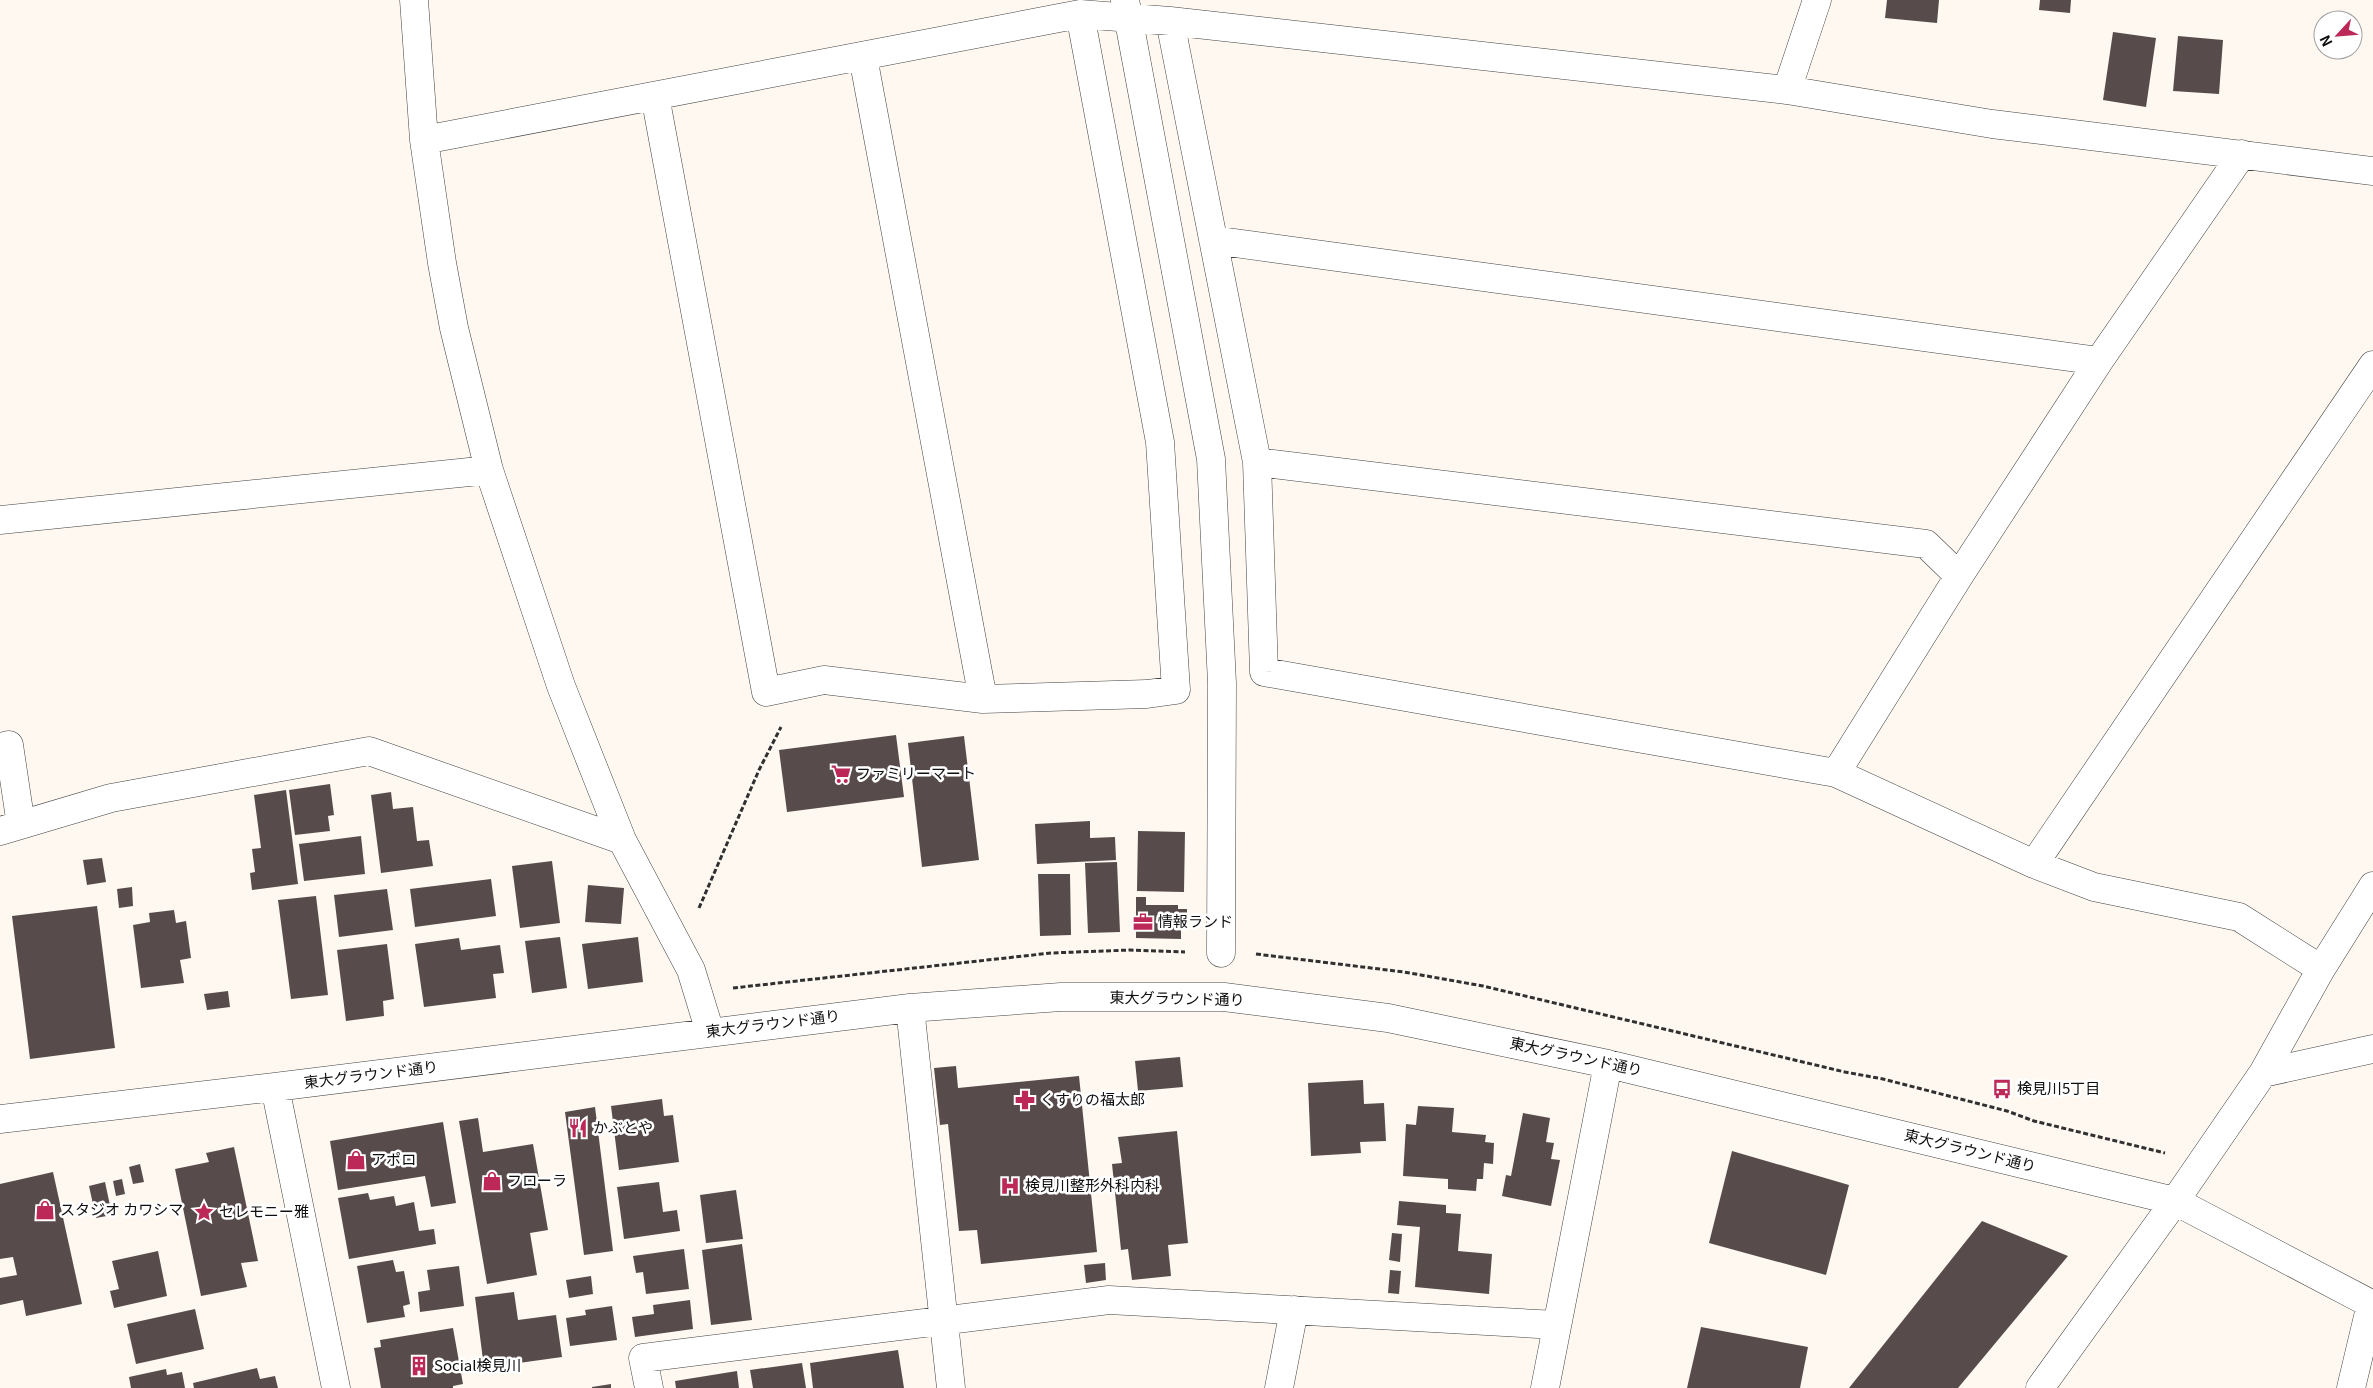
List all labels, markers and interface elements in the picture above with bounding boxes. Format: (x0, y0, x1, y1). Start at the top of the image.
north arrow (2313, 10, 2363, 60)
text: N (2314, 32, 2337, 50)
place label: ファミリーマート (856, 762, 976, 783)
supermarket icon: ファミリーマート (830, 763, 852, 785)
place label: 情報ランド (1158, 910, 1233, 931)
office icon: 情報ランド (1132, 911, 1154, 933)
street label: 東大グラウンド通り (1109, 986, 1245, 1009)
street label: 東大グラウンド通り (705, 1004, 841, 1041)
street label: 東大グラウンド通り (1508, 1031, 1645, 1080)
street label: 東大グラウンド通り (303, 1055, 439, 1092)
place label: 検見川5丁目 (2017, 1077, 2100, 1098)
bus stop icon: 検見川5丁目 (1991, 1078, 2013, 1100)
place label: くすりの福太郎 (1040, 1088, 1145, 1109)
pharmacy icon: くすりの福太郎 (1014, 1089, 1036, 1111)
place label: かぶとや (593, 1116, 653, 1137)
restaurant icon: かぶとや (567, 1117, 589, 1139)
street label: 東大グラウンド通り (1902, 1123, 2038, 1176)
place label: アポロ (371, 1148, 416, 1169)
shop icon: アポロ (345, 1149, 367, 1171)
place label: フローラ (507, 1169, 567, 1190)
shop icon: フローラ (481, 1170, 503, 1192)
place label: 検見川整形外科内科 (1025, 1174, 1160, 1195)
hospital icon: 検見川整形外科内科 (999, 1175, 1021, 1197)
place label: スタジオ カワシマ (60, 1198, 183, 1219)
shop icon: スタジオ カワシマ (34, 1199, 56, 1221)
place label: セレモニー雅 (219, 1200, 309, 1221)
place icon: セレモニー雅 (193, 1201, 215, 1223)
place label: Social検見川 (434, 1354, 522, 1375)
building icon: Social検見川 (408, 1355, 430, 1377)

